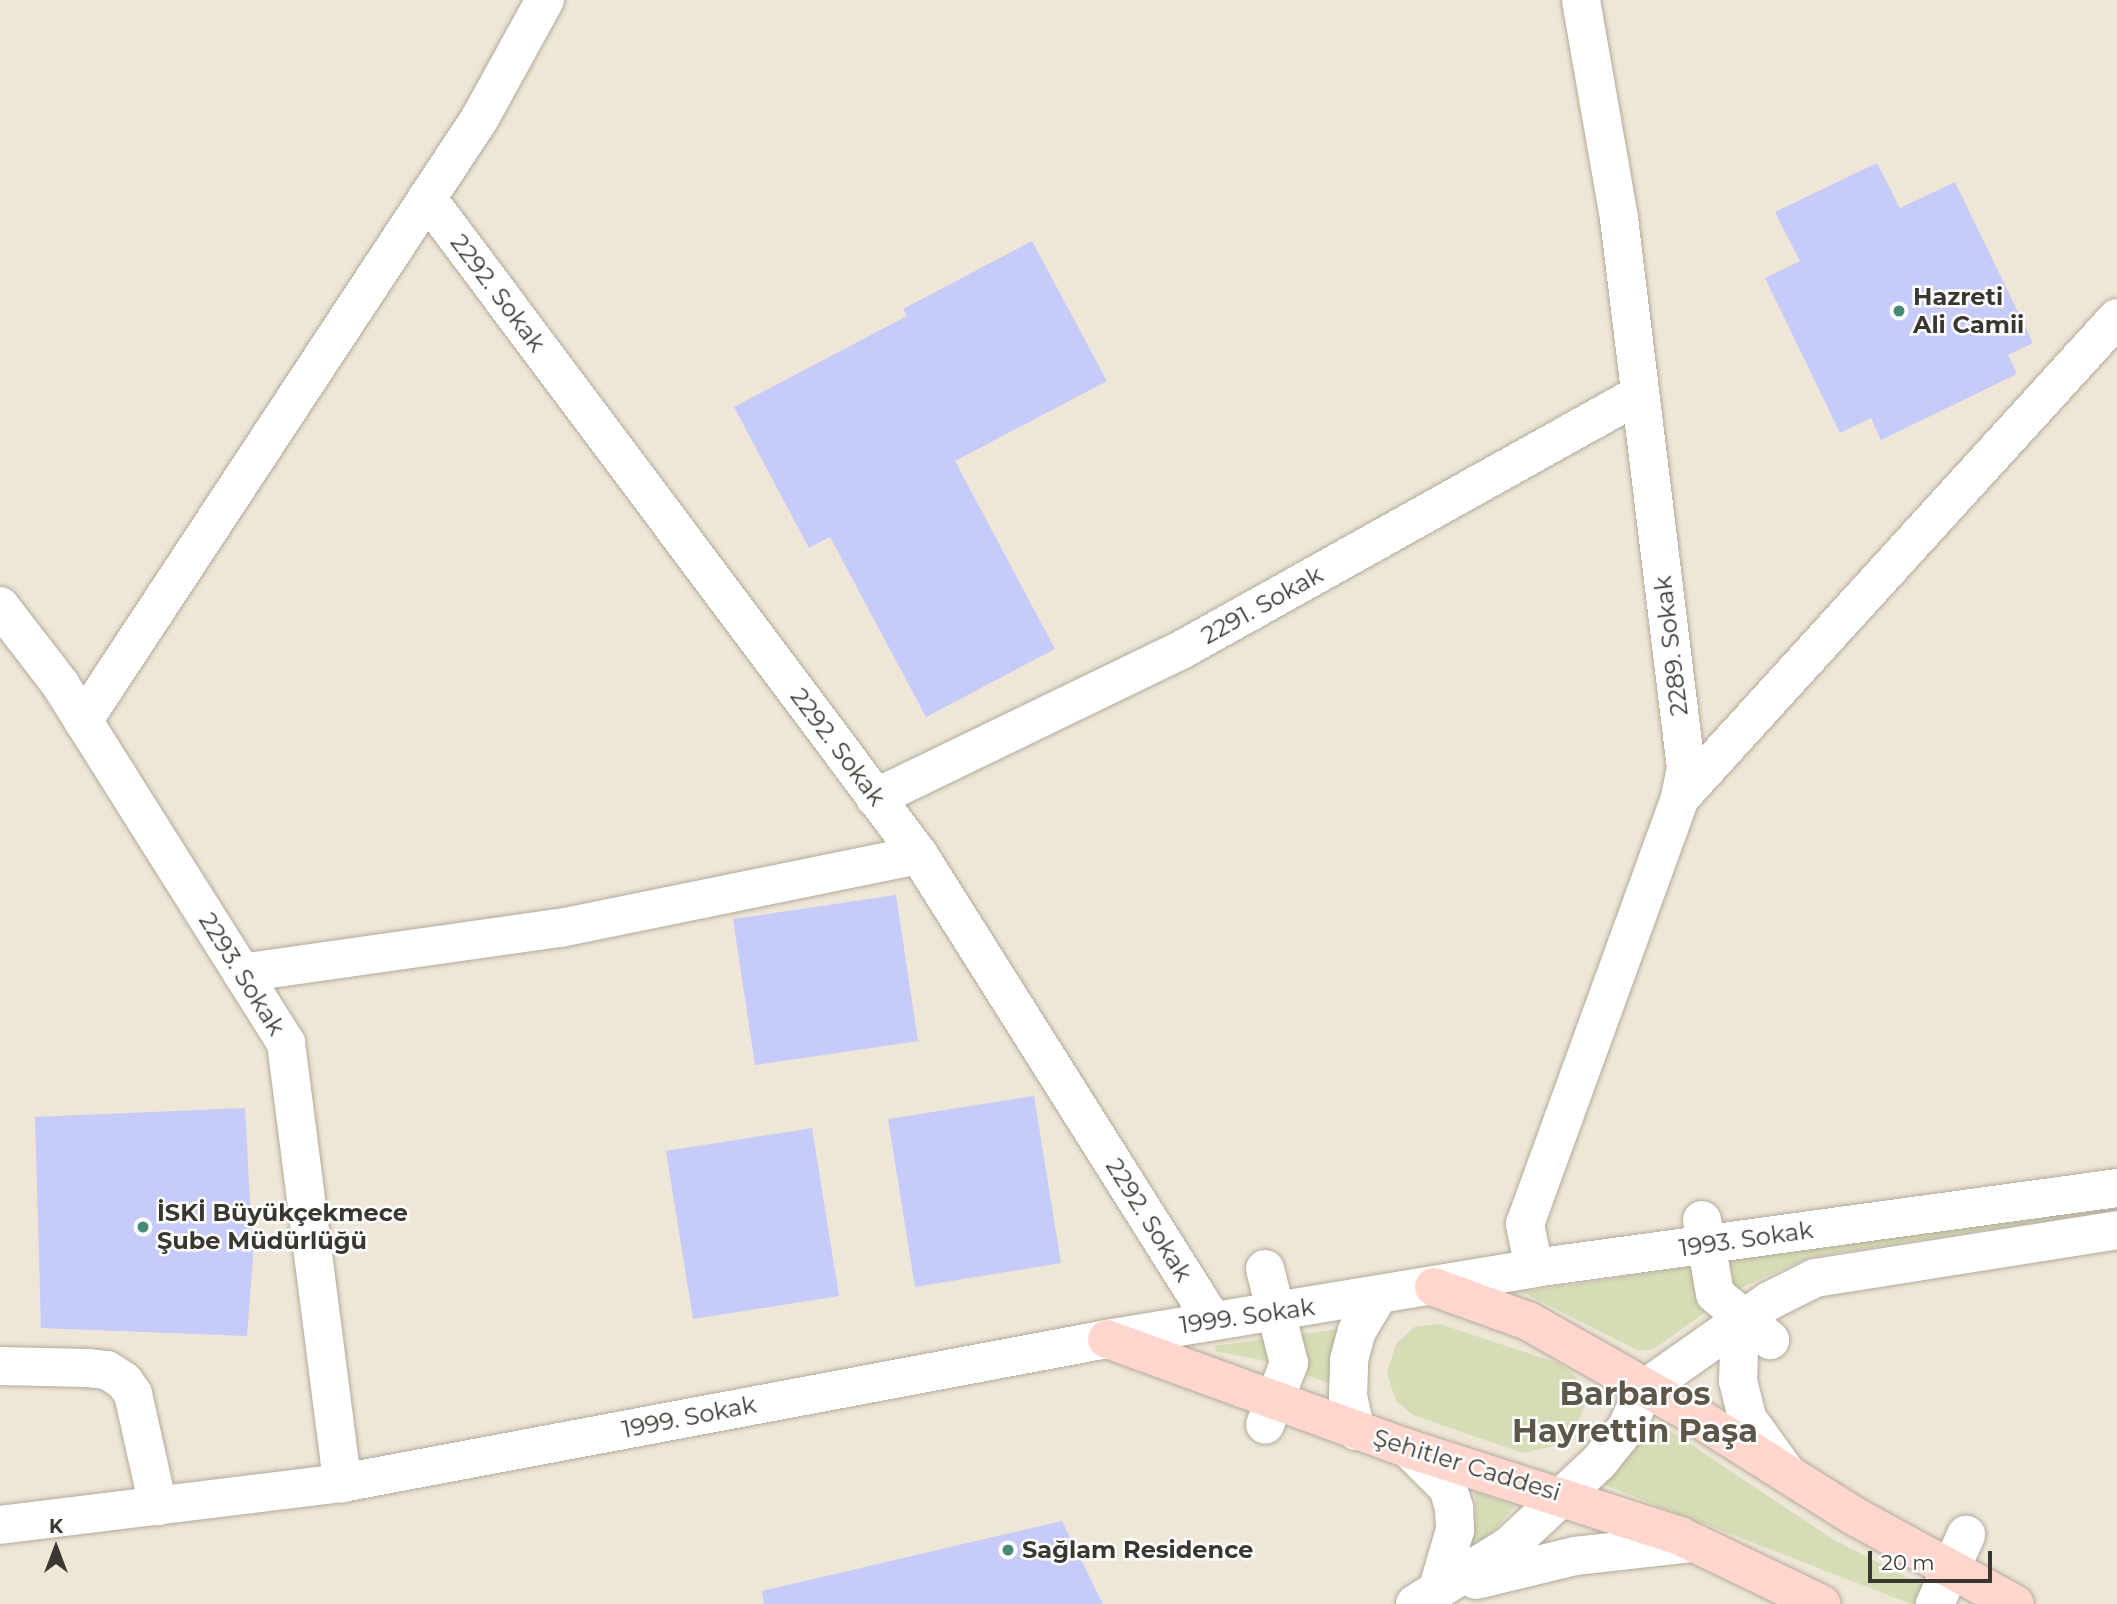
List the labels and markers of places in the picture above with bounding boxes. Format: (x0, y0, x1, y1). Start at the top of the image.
place label: Hazreti Ali Camii (1913, 283, 2024, 339)
marker: Hazreti Ali Camii (1891, 303, 1907, 319)
place label: İSKİ Büyükçekmece Şube Müdürlüğü (157, 1199, 408, 1255)
marker: İSKİ Büyükçekmece Şube Müdürlüğü (135, 1219, 151, 1235)
place label: Sağlam Residence (1022, 1536, 1253, 1564)
marker: Sağlam Residence (1000, 1542, 1016, 1558)

